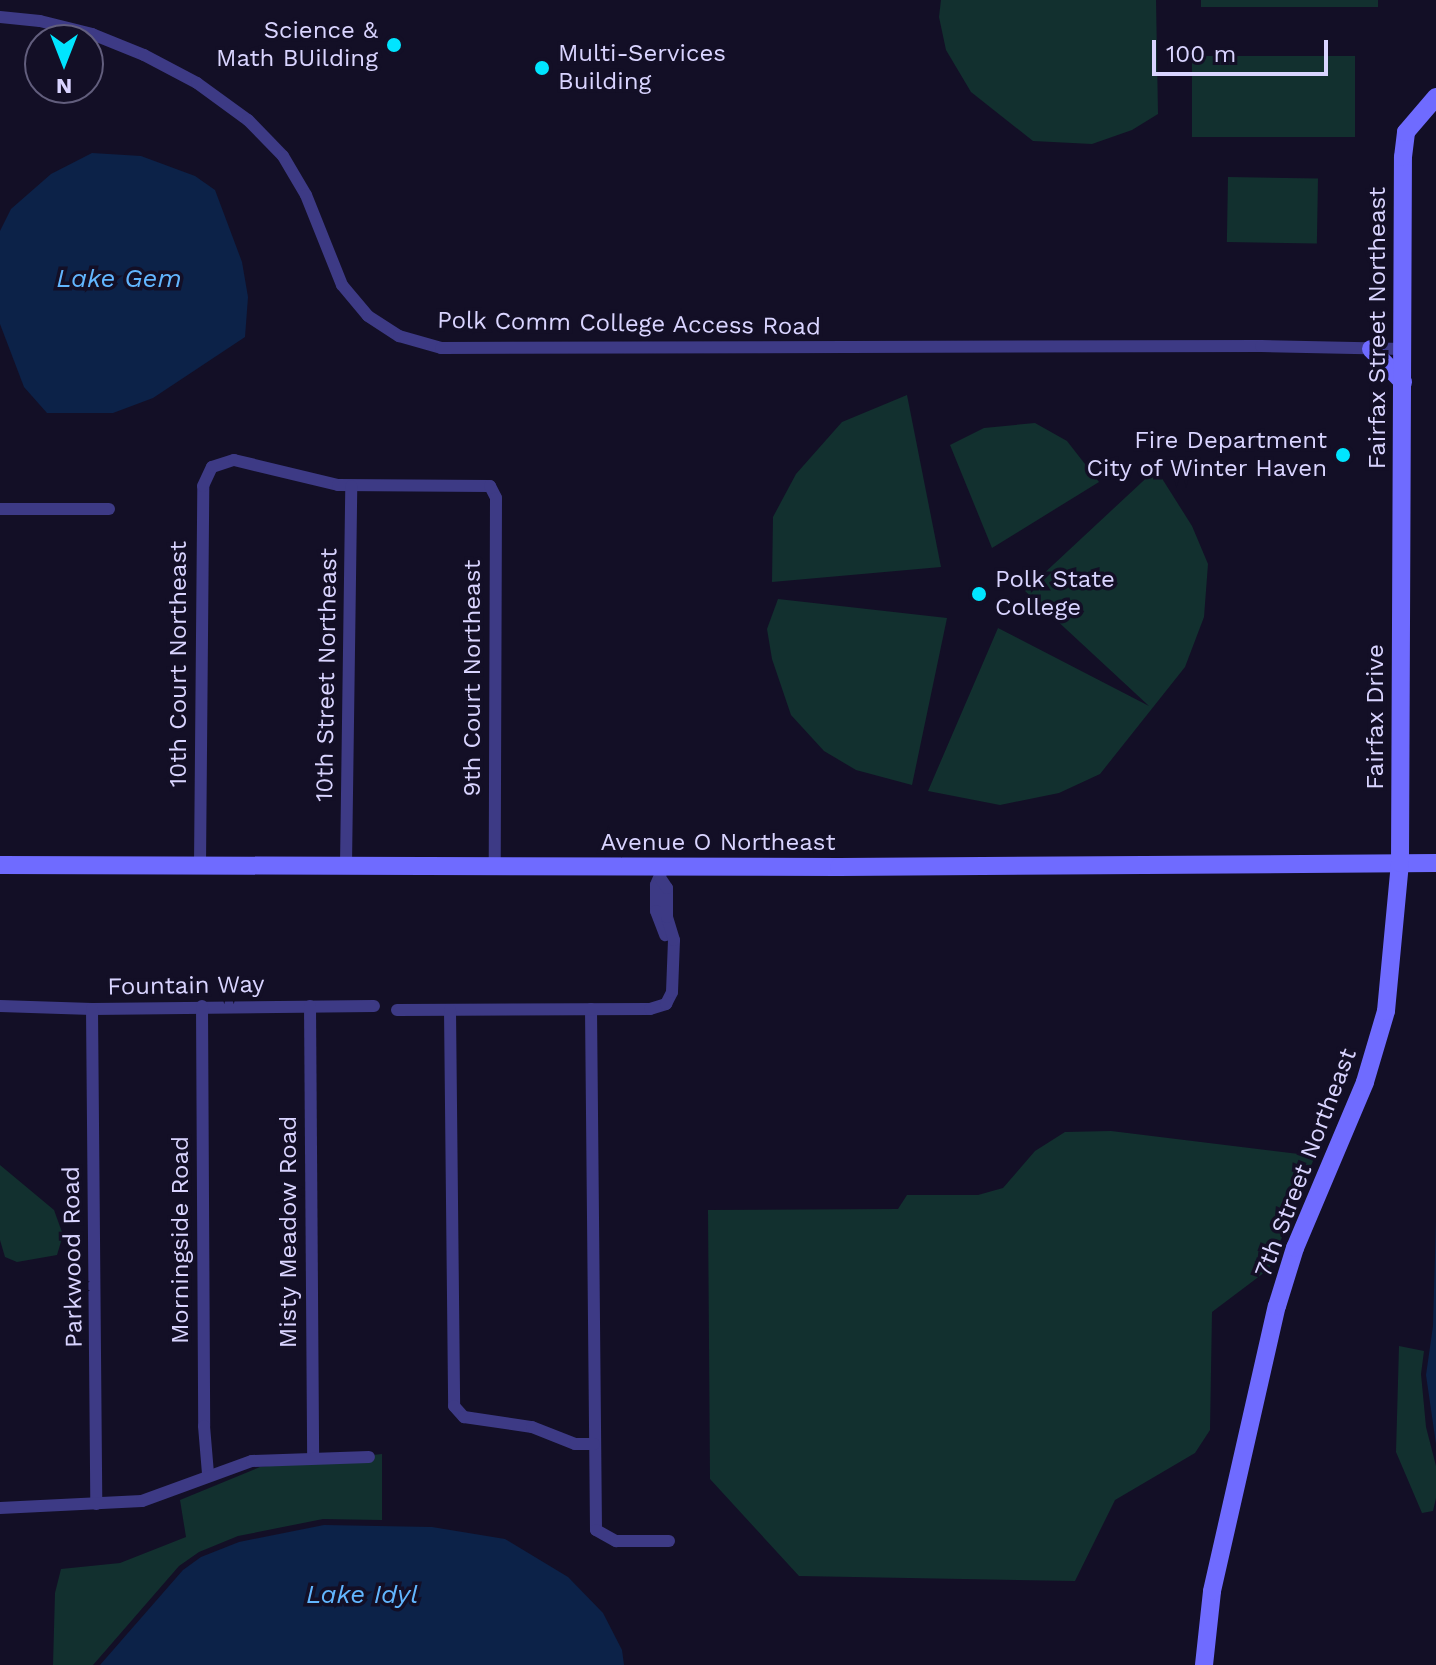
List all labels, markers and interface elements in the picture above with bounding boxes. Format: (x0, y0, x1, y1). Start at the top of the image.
place label: Science & Math BUilding (216, 17, 378, 73)
north arrow (24, 24, 104, 104)
scale bar (1156, 24, 1332, 74)
marker: Science & Math BUilding (385, 36, 403, 54)
place label: Multi-Services Building (558, 40, 726, 96)
text: 100 m (1166, 40, 1236, 68)
marker: Multi-Services Building (533, 59, 551, 77)
text: N (56, 74, 72, 99)
street label: Fairfax Street Northeast (1364, 187, 1392, 469)
water label: Lake Gem (56, 263, 182, 295)
street label: Polk Comm College Access Road (436, 306, 822, 342)
place label: Fire Department City of Winter Haven (1084, 427, 1327, 483)
marker: Fire Department City of Winter Haven (1334, 446, 1352, 464)
street label: 10th Court Northeast (165, 541, 193, 787)
street label: 10th Street Northeast (310, 548, 344, 802)
street label: 9th Court Northeast (459, 560, 487, 796)
place label: Polk State College (995, 566, 1115, 622)
marker: Polk State College (970, 585, 988, 603)
street label: Fairfax Drive (1362, 644, 1390, 790)
street label: Avenue O Northeast (600, 829, 836, 857)
street label: Fountain Way (107, 970, 265, 1002)
street label: 7th Street Northeast (1249, 1044, 1363, 1282)
street label: Misty Meadow Road (275, 1115, 303, 1349)
street label: Morningside Road (167, 1136, 195, 1344)
street label: Parkwood Road (57, 1166, 89, 1348)
water label: Lake Idyl (306, 1579, 418, 1611)

